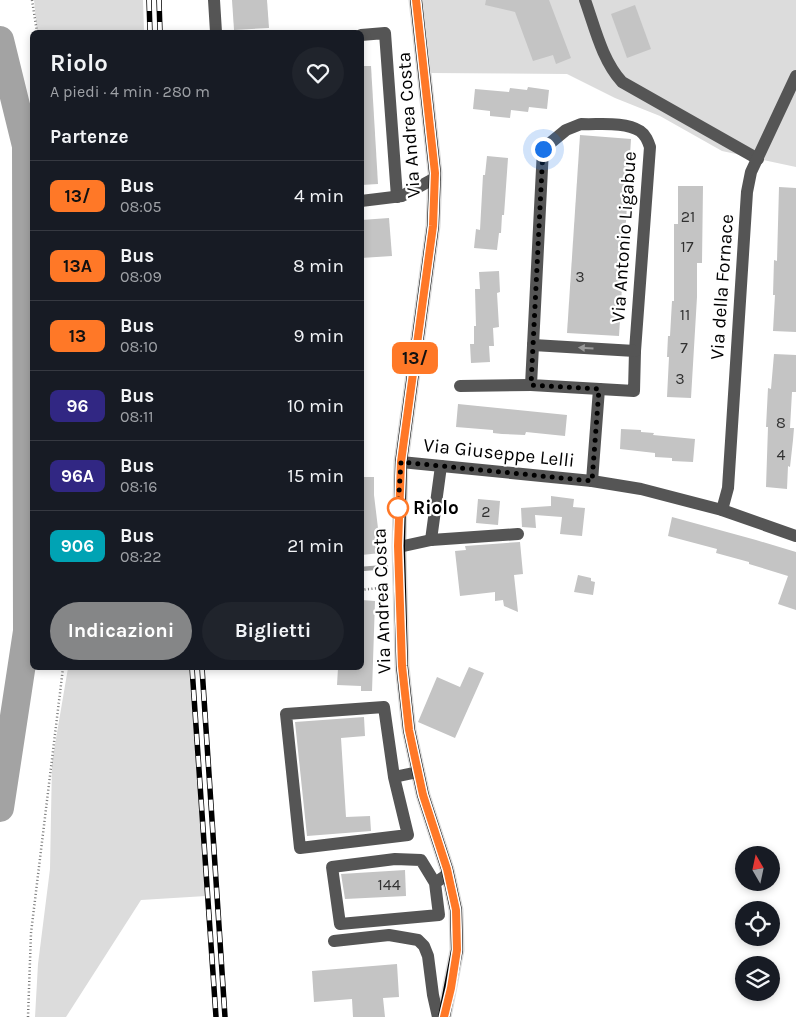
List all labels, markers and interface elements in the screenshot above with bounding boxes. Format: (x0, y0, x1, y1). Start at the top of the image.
button: heart (292, 47, 344, 99)
text: Riolo (50, 49, 108, 77)
street label: Via Andrea Costa (393, 51, 425, 199)
text: A piedi · 4 min · 280 m (50, 82, 210, 101)
text: Partenze (50, 126, 128, 148)
your location (531, 137, 556, 162)
street label: Via Antonio Ligabue (607, 151, 641, 323)
text: Bus (120, 175, 154, 197)
text: 13/ (64, 185, 91, 207)
text: 4 min (294, 185, 344, 207)
text: 08:05 (120, 197, 162, 216)
house number: 21 (681, 207, 695, 226)
street label: Via della Fornace (706, 213, 738, 361)
house number: 17 (681, 237, 694, 256)
text: Bus (120, 245, 154, 267)
text: 13A (63, 255, 92, 277)
text: 8 min (293, 255, 344, 277)
text: 08:09 (120, 267, 162, 286)
house number: 3 (575, 267, 585, 286)
house number: 11 (680, 305, 690, 324)
text: Bus (120, 315, 154, 337)
text: 13 (69, 325, 86, 347)
text: 9 min (294, 325, 344, 347)
text: 08:10 (120, 337, 158, 356)
house number: 7 (680, 338, 688, 357)
line badge: 13/ (386, 342, 444, 374)
one-way arrow (578, 344, 594, 352)
text: 13/ (402, 347, 428, 369)
house number: 3 (675, 369, 685, 388)
text: Bus (120, 385, 154, 407)
text: 96 (67, 395, 88, 417)
text: 10 min (287, 395, 344, 417)
text: 08:11 (120, 407, 154, 426)
house number: 8 (776, 413, 786, 432)
street label: Via Giuseppe Lelli (422, 434, 576, 472)
house number: 4 (777, 445, 786, 464)
text: Bus (120, 455, 154, 477)
text: 96A (61, 465, 94, 487)
text: 15 min (288, 465, 344, 487)
text: 08:16 (120, 477, 157, 496)
marker: Riolo (387, 497, 409, 519)
place label: Riolo (413, 497, 459, 519)
house number: 2 (481, 502, 491, 521)
text: Bus (120, 525, 154, 547)
street label: Via Andrea Costa (368, 528, 396, 674)
text: 906 (61, 535, 94, 557)
text: 21 min (287, 535, 344, 557)
text: 08:22 (120, 547, 162, 566)
button: Indicazioni (50, 602, 192, 660)
button: Biglietti (202, 602, 344, 660)
north arrow (735, 846, 780, 891)
map controls (735, 846, 780, 1001)
house number: 144 (377, 875, 401, 894)
button: locate (735, 901, 780, 946)
button: layers (735, 956, 780, 1001)

